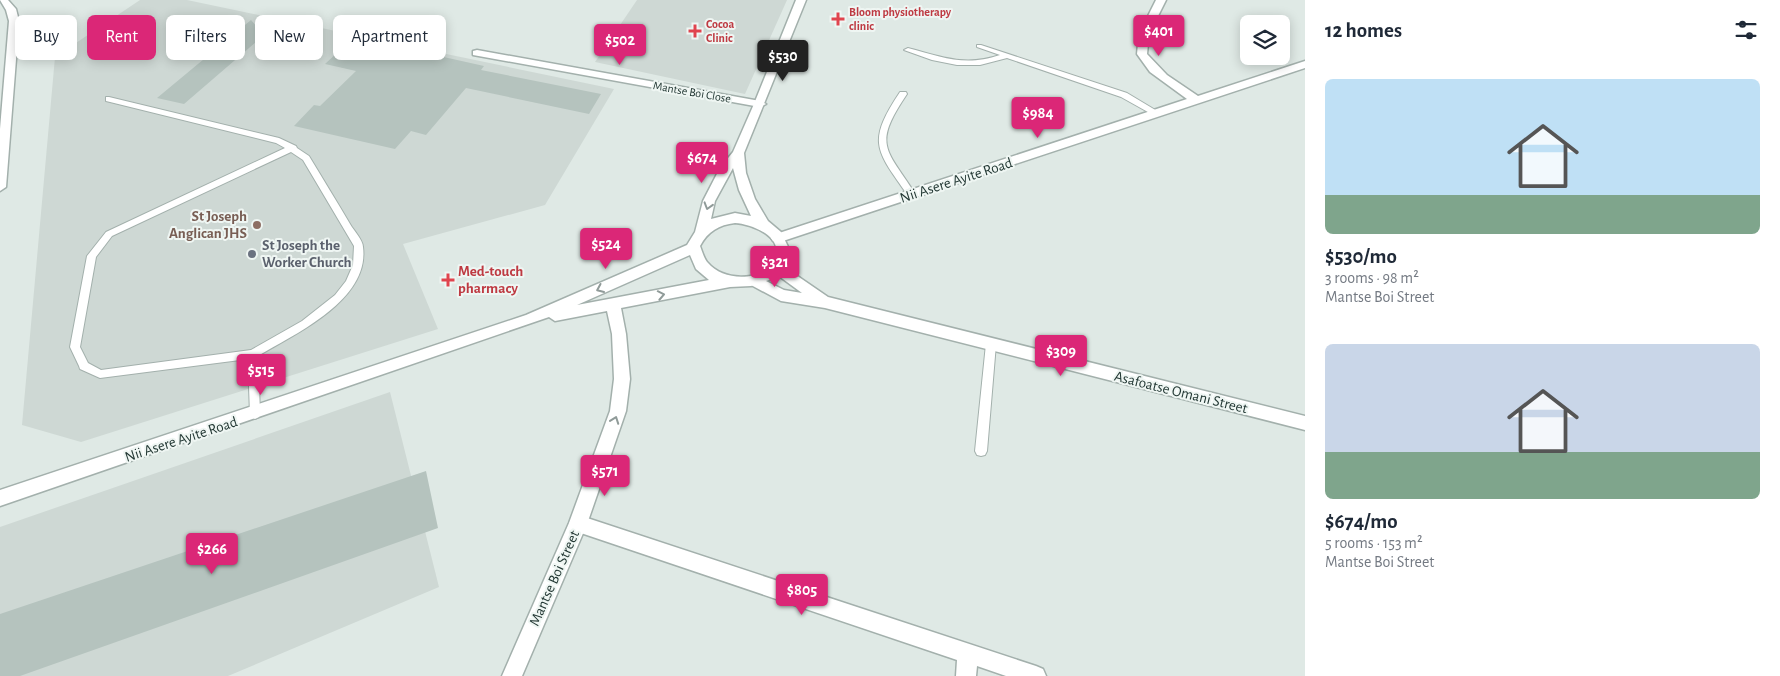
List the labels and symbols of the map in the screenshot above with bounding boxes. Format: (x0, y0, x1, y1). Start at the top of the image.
place label: Bloom physiotherapy clinic (849, 6, 952, 32)
marker: Bloom physiotherapy clinic (831, 12, 845, 26)
pin: $401 (1129, 15, 1189, 57)
place label: Cocoa Clinic (706, 18, 734, 44)
pin: $502 (590, 23, 650, 66)
marker: Cocoa Clinic (688, 24, 702, 38)
pin: $530 (753, 39, 813, 82)
street label: Mantse Boi Close (652, 79, 732, 105)
pin: $984 (1008, 96, 1068, 139)
pin: $674 (672, 142, 732, 184)
street label: Nii Asere Ayite Road (898, 155, 1015, 206)
one-way arrow (704, 201, 714, 210)
place label: St Joseph Anglican JHS (169, 209, 247, 241)
marker: St Joseph Anglican JHS (251, 219, 263, 231)
pin: $524 (576, 228, 636, 270)
place label: St Joseph the Worker Church (262, 238, 351, 270)
pin: $321 (745, 246, 805, 288)
marker: St Joseph the Worker Church (246, 248, 258, 260)
place label: Med-touch pharmacy (458, 264, 523, 296)
marker: Med-touch pharmacy (442, 274, 454, 286)
one-way arrow (596, 282, 605, 293)
one-way arrow (657, 291, 666, 301)
pin: $309 (1031, 334, 1091, 377)
pin: $515 (231, 354, 291, 396)
street label: Asafoatse Omani Street (1113, 369, 1249, 416)
street label: Nii Asere Ayite Road (123, 414, 240, 465)
one-way arrow (609, 416, 619, 425)
pin: $571 (575, 454, 635, 497)
street label: Mantse Boi Street (527, 528, 582, 628)
pin: $266 (182, 532, 242, 575)
pin: $805 (772, 574, 832, 616)

